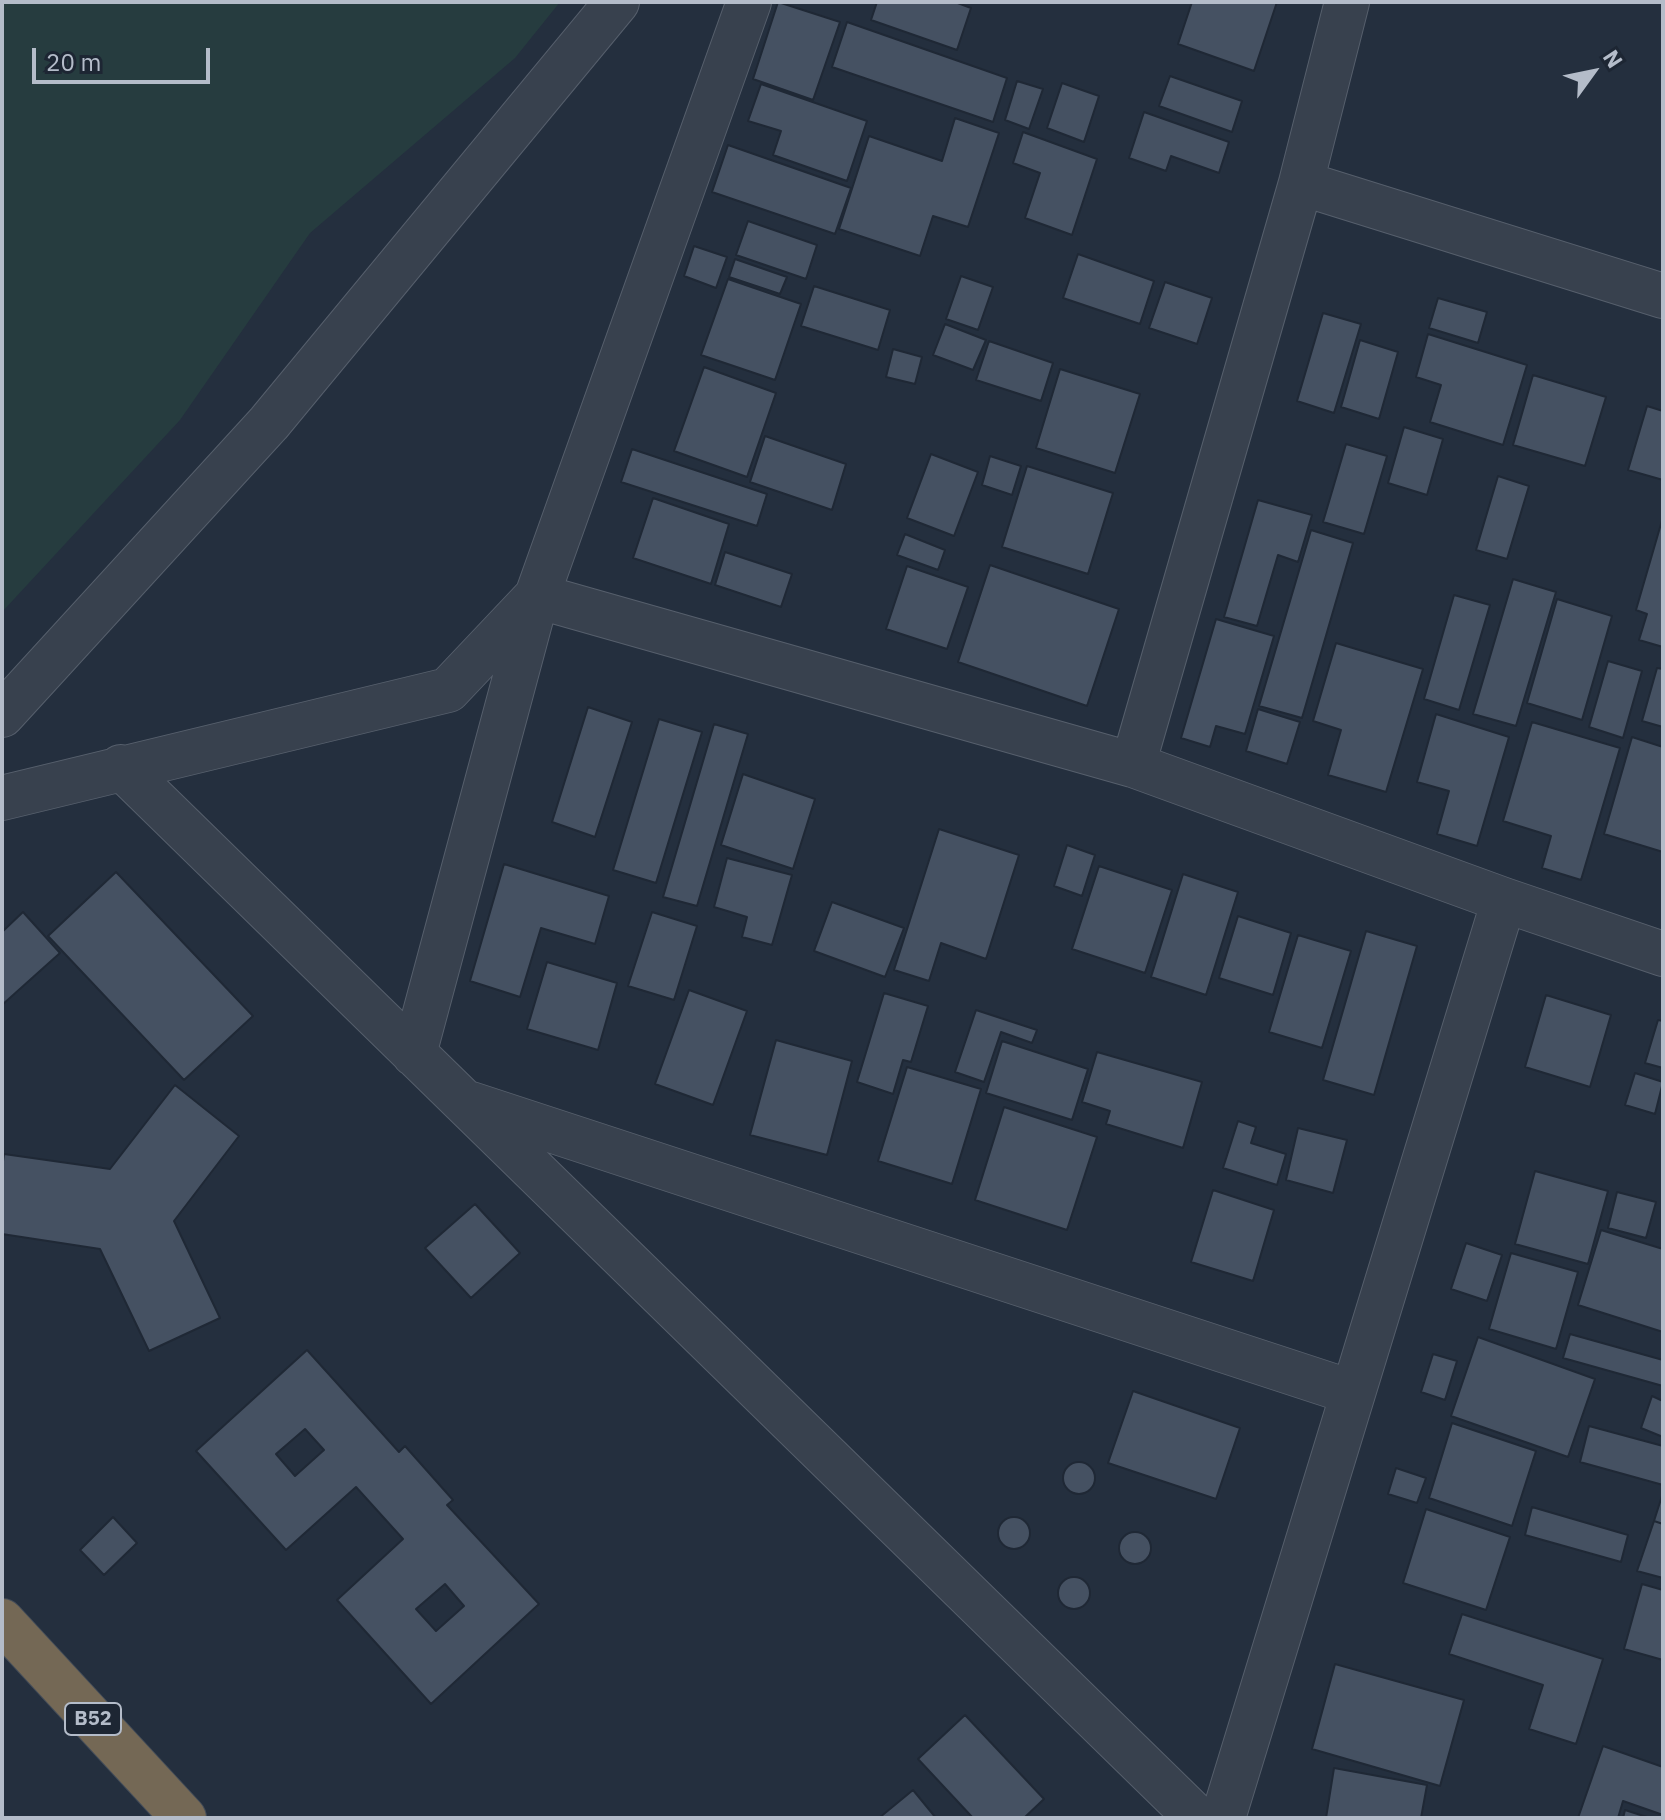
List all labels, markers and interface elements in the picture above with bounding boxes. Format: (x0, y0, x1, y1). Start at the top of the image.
scale bar (36, 32, 214, 82)
north arrow (1553, 32, 1633, 112)
text: N (1597, 44, 1630, 73)
text: 20 m (46, 46, 101, 78)
road number: B52 (65, 1703, 121, 1735)

